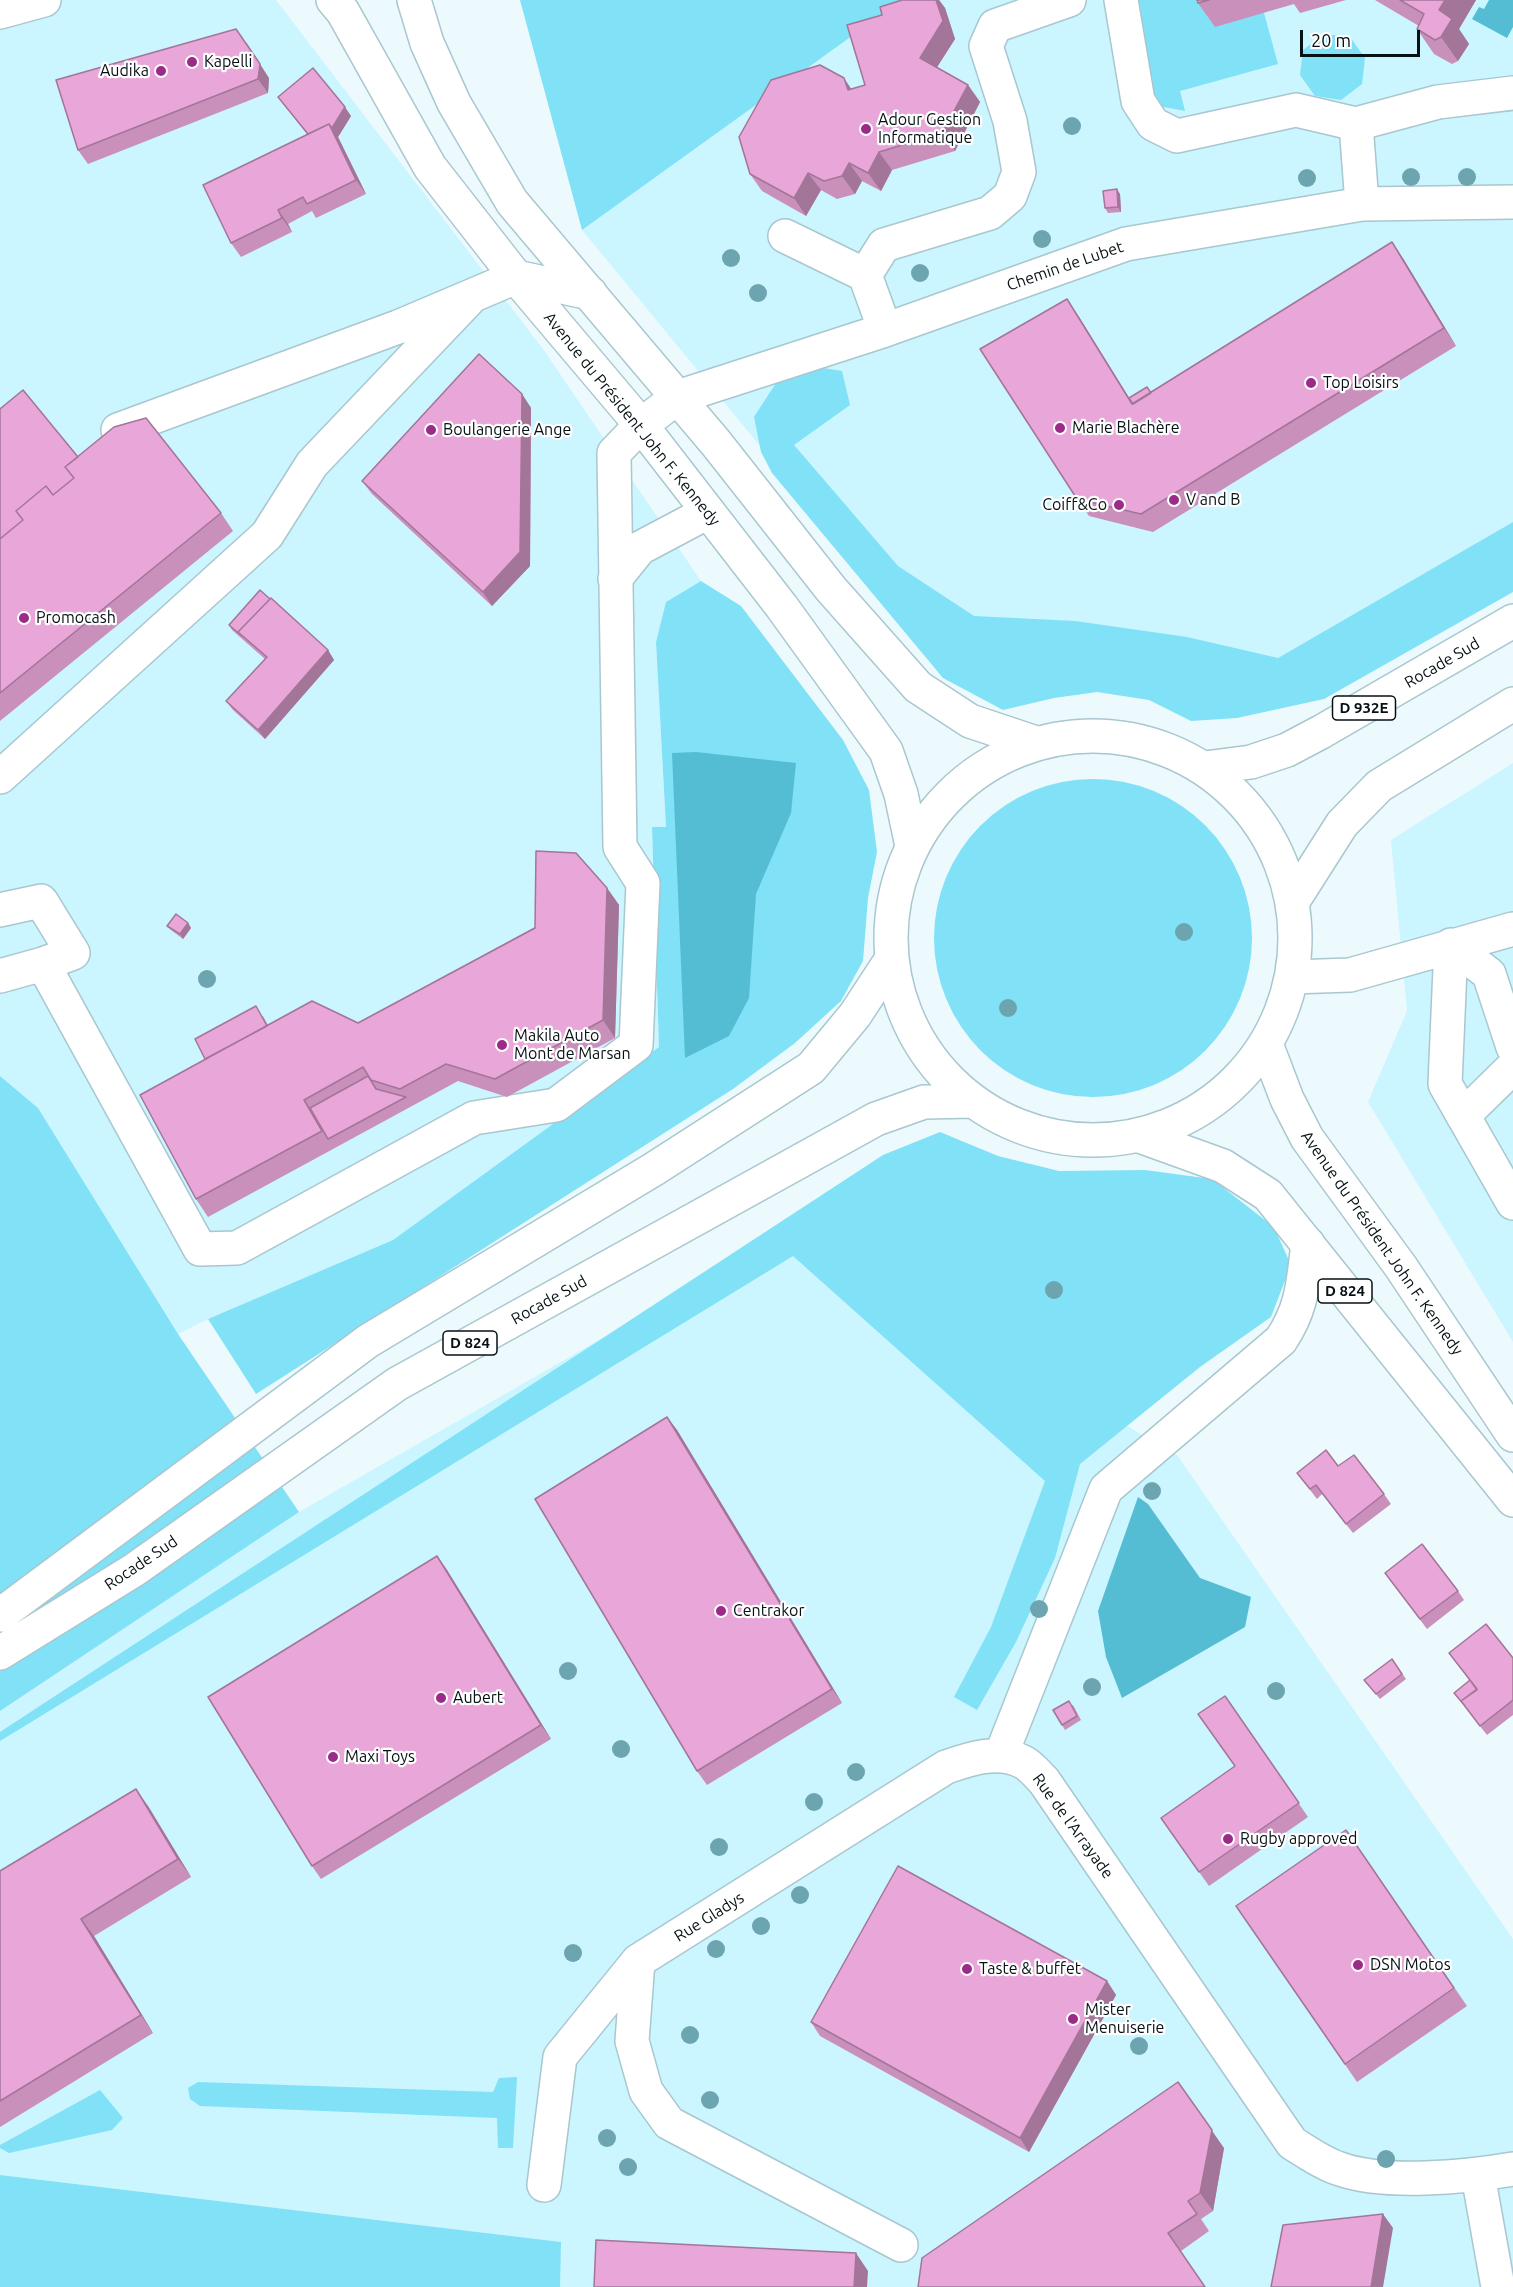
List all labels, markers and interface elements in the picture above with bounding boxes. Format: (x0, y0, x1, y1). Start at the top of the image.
scale bar (1303, 18, 1423, 56)
text: 20 m (1311, 30, 1351, 50)
place label: Kapelli (204, 52, 252, 72)
marker: Kapelli (185, 55, 199, 69)
place label: Audika (100, 61, 149, 81)
marker: Audika (154, 64, 168, 78)
place label: Adour Gestion Informatique (878, 110, 981, 148)
marker: Adour Gestion Informatique (859, 122, 873, 136)
street label: Chemin de Lubet (1004, 237, 1126, 295)
street label: Avenue du Président John F. Kennedy (540, 308, 724, 530)
place label: Top Loisirs (1323, 373, 1399, 393)
marker: Top Loisirs (1304, 376, 1318, 390)
place label: Marie Blachère (1072, 418, 1179, 438)
place label: Boulangerie Ange (443, 420, 571, 440)
marker: Marie Blachère (1053, 421, 1067, 435)
marker: Boulangerie Ange (424, 423, 438, 437)
place label: V and B (1186, 490, 1240, 510)
marker: V and B (1167, 493, 1181, 507)
place label: Coiff&Co (1042, 495, 1107, 515)
marker: Coiff&Co (1112, 498, 1126, 512)
place label: Promocash (36, 608, 116, 628)
marker: Promocash (17, 611, 31, 625)
street label: Rocade Sud (1401, 634, 1483, 692)
road number: D 932E (1332, 696, 1396, 720)
place label: Makila Auto Mont de Marsan (514, 1026, 631, 1064)
marker: Makila Auto Mont de Marsan (495, 1038, 509, 1052)
street label: Avenue du Président John F. Kennedy (1297, 1127, 1467, 1359)
street label: Rocade Sud (508, 1271, 590, 1329)
road number: D 824 (1318, 1279, 1372, 1303)
road number: D 824 (443, 1331, 497, 1355)
street label: Rocade Sud (101, 1532, 181, 1594)
place label: Centrakor (733, 1601, 805, 1621)
marker: Centrakor (714, 1604, 728, 1618)
place label: Aubert (453, 1688, 503, 1708)
marker: Aubert (434, 1691, 448, 1705)
place label: Maxi Toys (345, 1747, 415, 1767)
marker: Maxi Toys (326, 1750, 340, 1764)
street label: Rue de l'Arrayade (1028, 1770, 1118, 1882)
place label: Rugby approved (1240, 1829, 1357, 1849)
marker: Rugby approved (1221, 1832, 1235, 1846)
street label: Rue Gladys (671, 1888, 747, 1946)
place label: DSN Motos (1370, 1955, 1451, 1975)
marker: DSN Motos (1351, 1958, 1365, 1972)
place label: Taste & buffet (979, 1959, 1081, 1979)
marker: Taste & buffet (960, 1962, 974, 1976)
place label: Mister Menuiserie (1085, 2000, 1164, 2038)
marker: Mister Menuiserie (1066, 2012, 1080, 2026)

